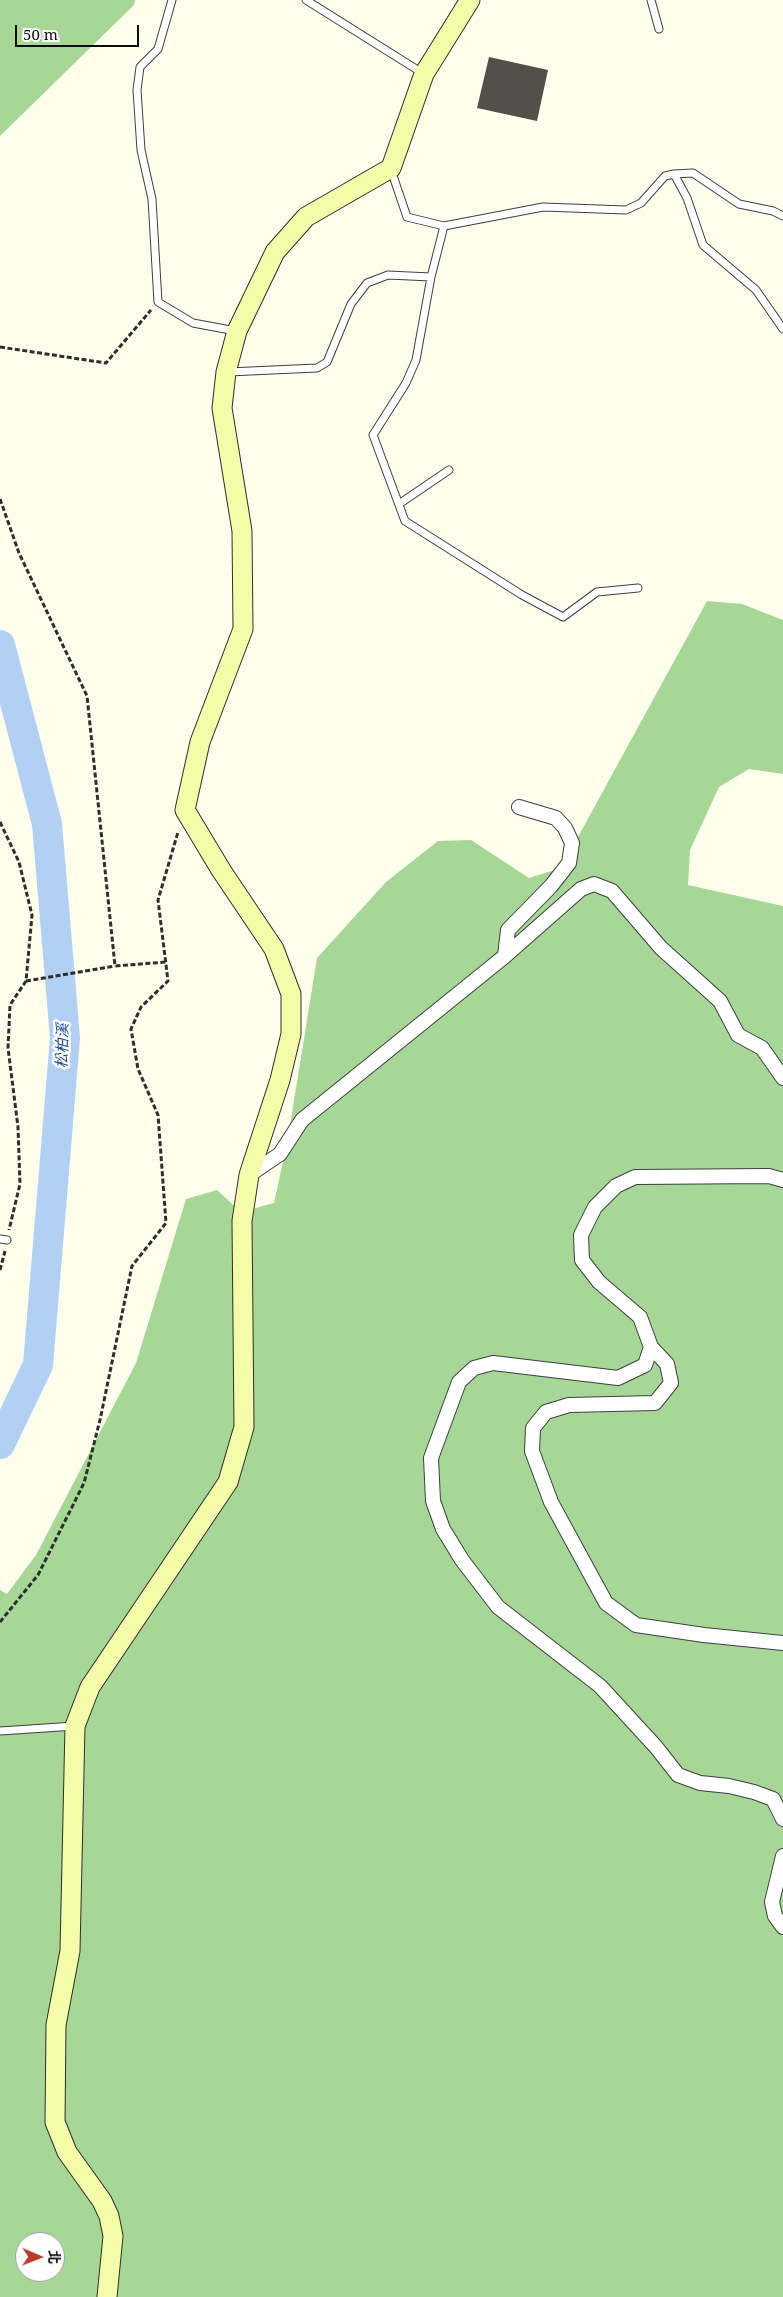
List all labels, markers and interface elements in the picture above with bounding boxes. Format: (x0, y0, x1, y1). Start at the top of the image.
scale bar (18, 15, 141, 47)
text: 50 m (23, 24, 58, 44)
water label: 松柏溪 (54, 1023, 72, 1069)
north arrow (15, 2232, 65, 2282)
text: 北 (45, 2250, 64, 2264)

